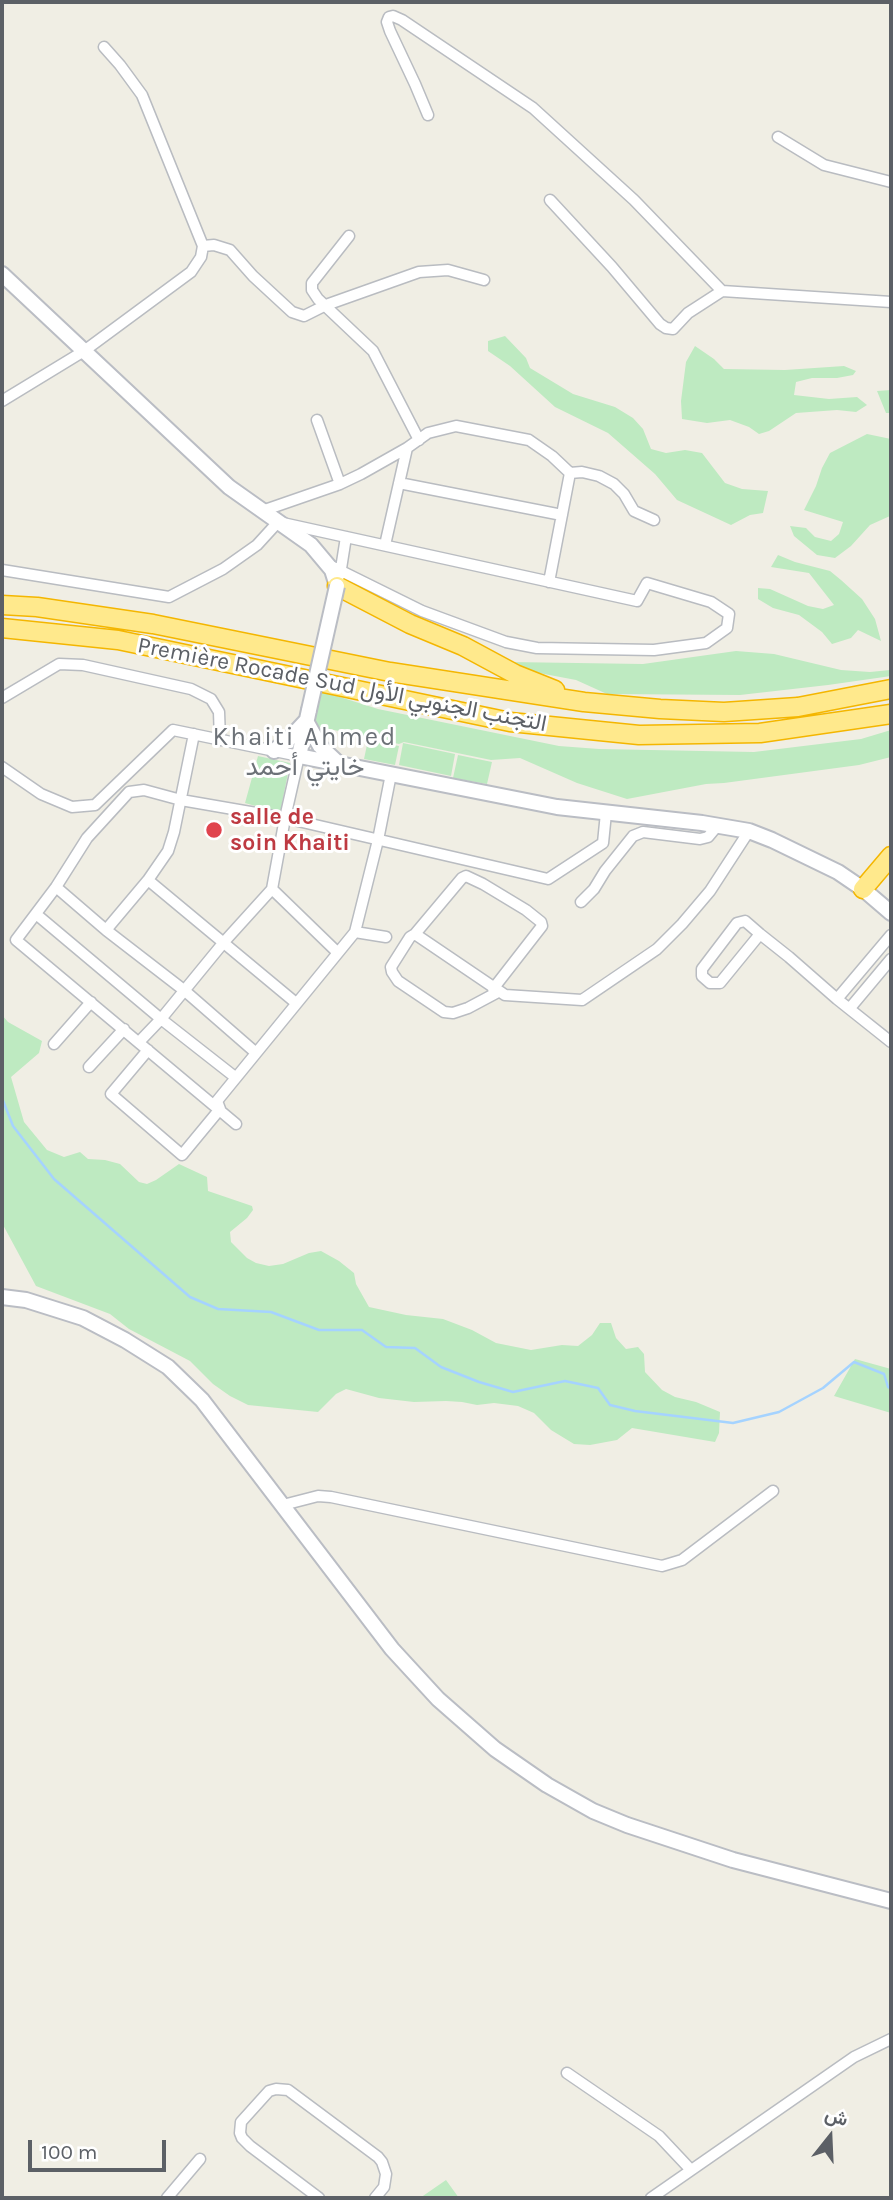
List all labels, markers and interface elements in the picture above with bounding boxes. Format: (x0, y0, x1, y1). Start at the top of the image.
street label: Première Rocade Sud التجنب الجنوبي الأول (135, 632, 549, 738)
district label: Khaiti Ahmed خايتي أحمد (214, 722, 396, 784)
place label: salle de soin Khaiti (230, 803, 350, 857)
marker: salle de soin Khaiti (204, 820, 224, 840)
north arrow (795, 2102, 865, 2172)
text: ش (822, 2103, 851, 2131)
scale bar (32, 2126, 170, 2170)
text: 100 m (41, 2140, 98, 2164)

